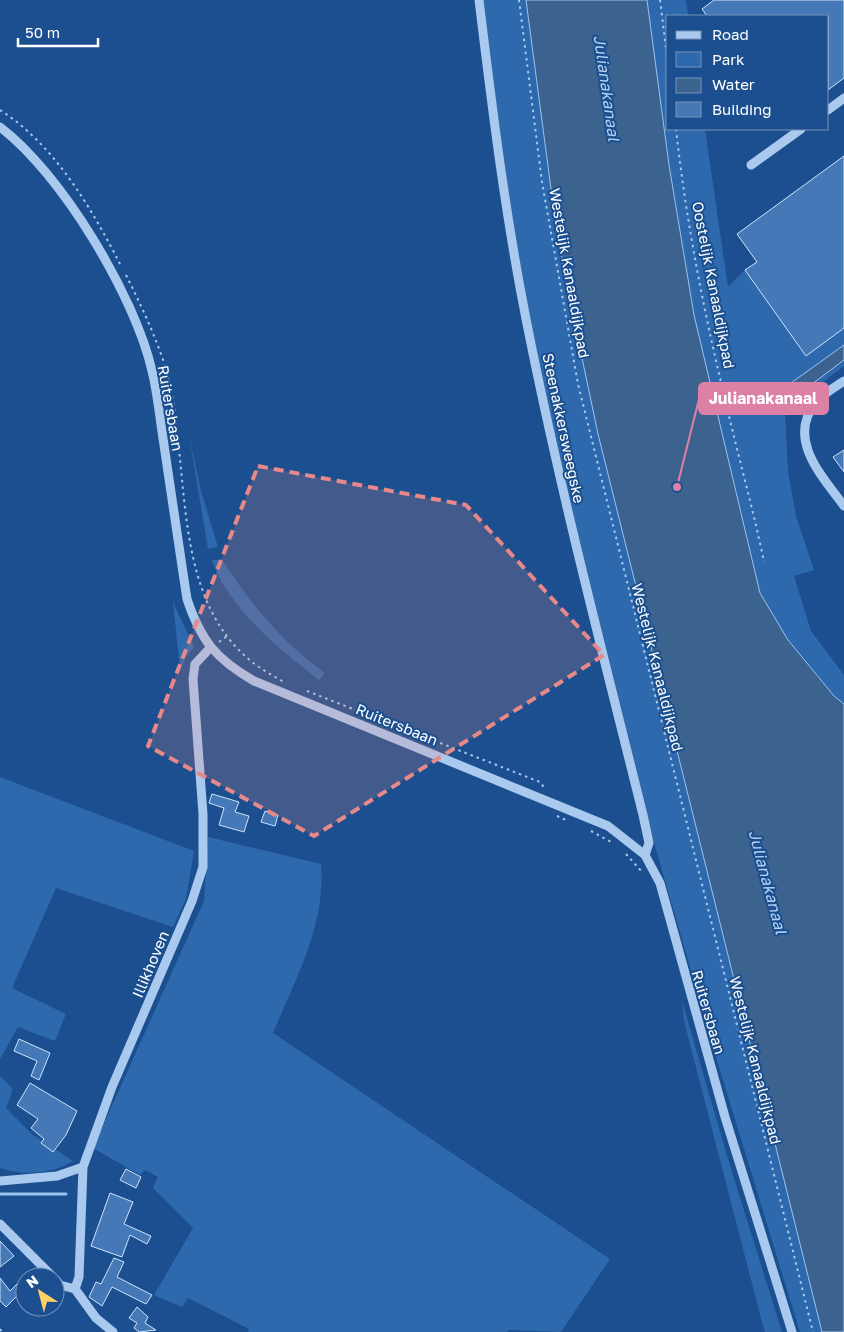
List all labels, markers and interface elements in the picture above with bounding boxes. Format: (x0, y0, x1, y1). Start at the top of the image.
scale bar (18, 15, 98, 47)
legend (666, 15, 829, 130)
text: 50 m (25, 23, 60, 41)
text: Road (712, 25, 749, 43)
water label: Julianakanaal (590, 34, 624, 143)
text: Park (712, 50, 745, 68)
text: Water (712, 75, 755, 93)
text: Building (712, 100, 772, 118)
street label: Westelijk Kanaaldijkpad (546, 187, 594, 359)
street label: Oostelijk Kanaaldijkpad (689, 200, 739, 370)
street label: Steenakkersweegske (539, 351, 589, 505)
street label: Ruitersbaan (155, 364, 187, 452)
callout: Julianakanaal (699, 383, 828, 414)
text: Julianakanaal (709, 388, 818, 408)
street label: Westelijk Kanaaldijkpad (628, 581, 688, 753)
street label: Ruitersbaan (353, 699, 441, 749)
water label: Julianakanaal (745, 828, 792, 937)
street label: Illikhoven (128, 928, 172, 1000)
street label: Ruitersbaan (688, 968, 730, 1056)
street label: Westelijk Kanaaldijkpad (726, 974, 786, 1146)
north arrow (15, 1267, 65, 1317)
text: N (23, 1271, 41, 1291)

